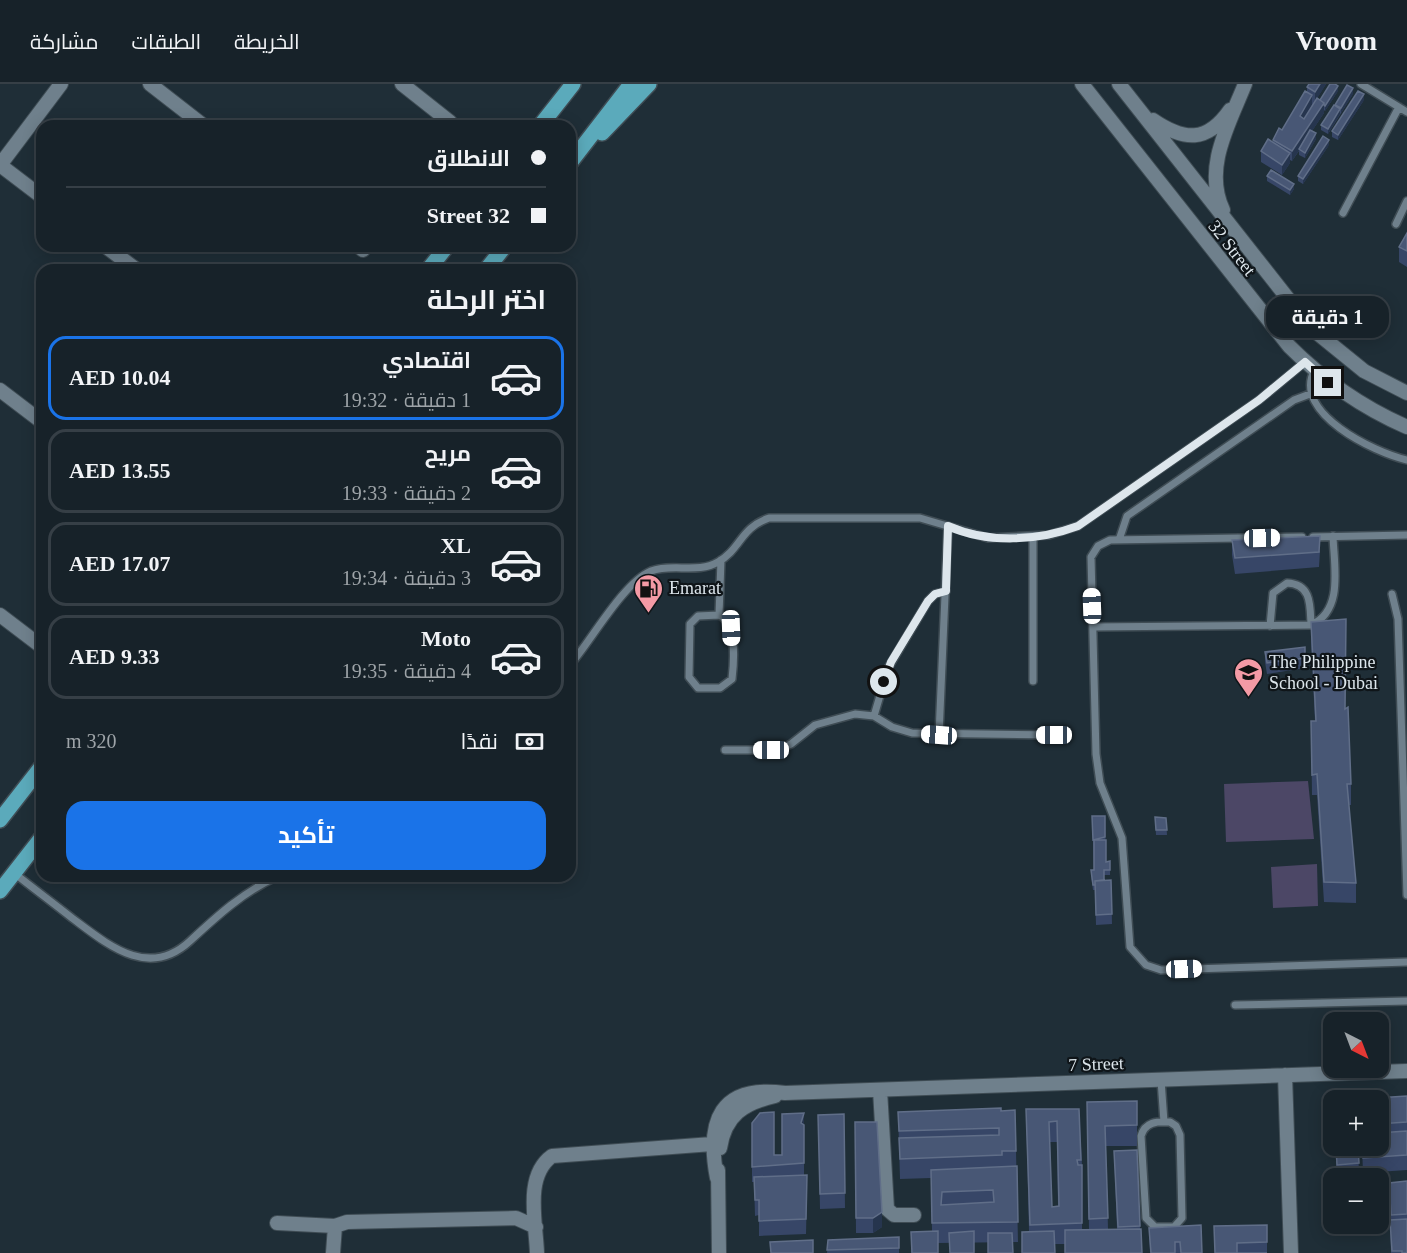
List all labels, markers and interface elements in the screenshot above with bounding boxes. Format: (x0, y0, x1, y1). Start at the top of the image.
text: Vroom (1296, 25, 1377, 56)
text: مشاركة (30, 30, 99, 54)
text: الطبقات (132, 30, 201, 54)
text: الخريطة (234, 30, 300, 54)
text: الانطلاق (427, 146, 510, 171)
text: 32 Street (427, 203, 510, 228)
street label: 32 Street (1204, 216, 1260, 280)
text: اختر الرحلة (427, 285, 546, 315)
callout: 1 دقيقة (1266, 296, 1390, 338)
text: 1 دقيقة (1292, 306, 1363, 328)
text: اقتصادي (382, 348, 471, 373)
icon: car (489, 351, 543, 405)
text: AED 10.04 (69, 365, 170, 390)
route end (1314, 369, 1341, 396)
text: 1 دقيقة · 19:32 (342, 389, 471, 411)
text: مريح (425, 441, 471, 466)
icon: car (489, 444, 543, 498)
text: AED 13.55 (69, 458, 170, 483)
text: 2 دقيقة · 19:33 (342, 482, 471, 504)
car (1244, 529, 1280, 547)
text: XL (440, 533, 471, 558)
icon: car (489, 537, 543, 591)
text: AED 17.07 (69, 551, 170, 576)
text: 3 دقيقة · 19:34 (342, 567, 471, 589)
fuel station icon: Emarat (632, 572, 664, 614)
place label: Emarat (669, 578, 721, 598)
car (1082, 588, 1102, 624)
car (721, 610, 741, 646)
text: Moto (421, 626, 471, 651)
icon: car (489, 630, 543, 684)
text: AED 9.33 (69, 644, 159, 669)
place label: The Philippine School - Dubai (1269, 652, 1378, 693)
school or university icon: The Philippine School - Dubai (1232, 656, 1264, 698)
text: 4 دقيقة · 19:35 (342, 660, 471, 682)
route start (870, 668, 897, 695)
icon: cash (513, 725, 546, 758)
car (920, 725, 958, 745)
car (1036, 726, 1072, 744)
text: نقدًا (460, 729, 498, 754)
text: 320 m (66, 730, 117, 752)
car (753, 741, 789, 759)
button: تأكيد (66, 801, 546, 870)
car (1166, 959, 1202, 979)
north arrow (1323, 1012, 1389, 1078)
map controls (1323, 1012, 1389, 1234)
street label: 7 Street (1068, 1053, 1124, 1075)
button: + (1323, 1090, 1389, 1156)
button: − (1323, 1168, 1389, 1234)

